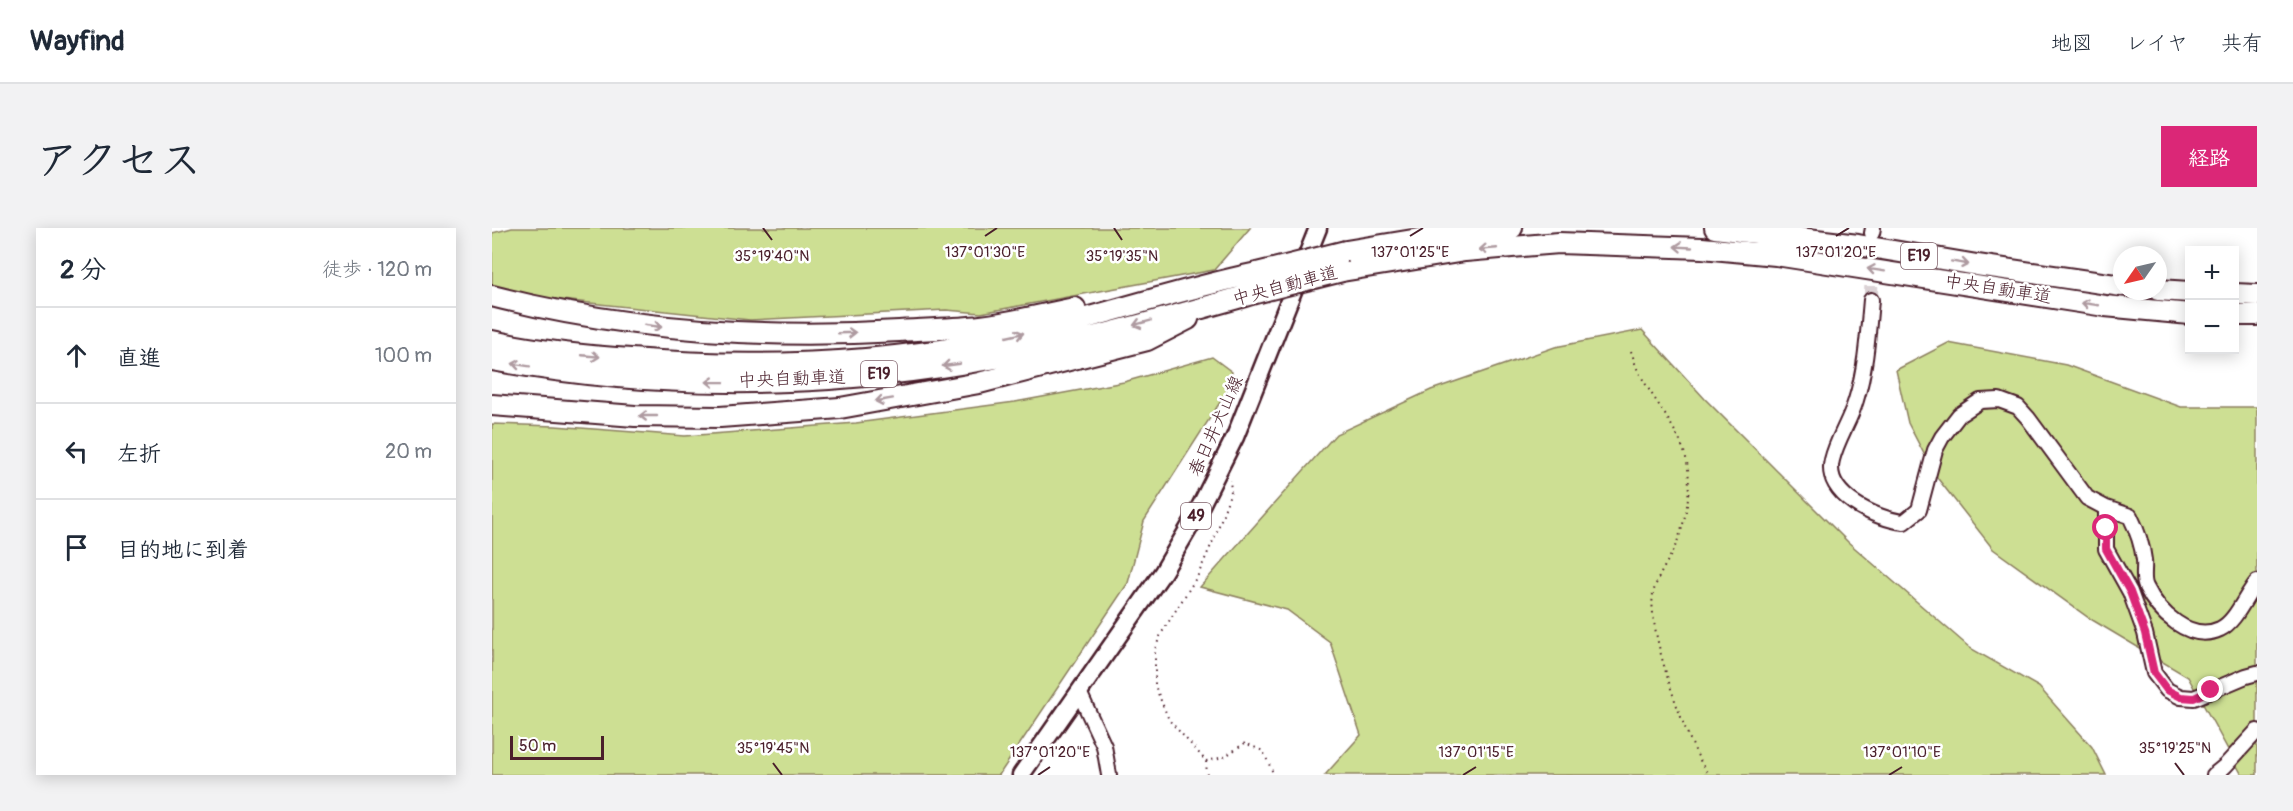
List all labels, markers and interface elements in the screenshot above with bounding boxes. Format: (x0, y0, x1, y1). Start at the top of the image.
text: Wayfind (30, 24, 125, 59)
text: 地図 (2051, 30, 2093, 57)
text: レイヤ (2126, 30, 2188, 57)
text: 共有 (2221, 30, 2263, 57)
button: 経路 (2161, 126, 2257, 187)
text: アクセス (36, 135, 201, 187)
one-way arrow (1673, 241, 1693, 252)
text: 137°01'30"E (945, 243, 1025, 262)
text: 137°01'25"E (1371, 243, 1449, 262)
text: 137°01'20"E (1796, 243, 1876, 262)
road number: E19 (1901, 243, 1937, 269)
one-way arrow (1479, 244, 1498, 255)
north arrow (2113, 246, 2167, 300)
map controls (2185, 246, 2239, 354)
button: + (2185, 246, 2239, 300)
text: 35°19'40"N (735, 247, 809, 266)
text: 35°19'35"N (1086, 247, 1158, 266)
text: 2 分 (60, 254, 106, 286)
text: 徒歩 · 120 m (322, 257, 432, 282)
one-way arrow (1950, 257, 1969, 268)
street label: 中央自動車道 (1230, 261, 1340, 311)
one-way arrow (1867, 265, 1886, 276)
street label: 中央自動車道 (1943, 269, 2053, 309)
one-way arrow (2080, 298, 2100, 309)
button: − (2185, 300, 2239, 354)
one-way arrow (1132, 318, 1151, 330)
one-way arrow (642, 320, 662, 331)
one-way arrow (837, 327, 857, 339)
one-way arrow (1005, 329, 1024, 340)
icon: ahead (60, 339, 93, 372)
text: 100 m (375, 343, 432, 368)
text: 直進 (117, 344, 161, 372)
one-way arrow (581, 351, 601, 362)
one-way arrow (512, 359, 531, 370)
one-way arrow (942, 360, 962, 371)
road number: E19 (861, 361, 897, 387)
street label: 中央自動車道 (738, 366, 846, 392)
street label: 春日井犬山線 (1184, 372, 1248, 480)
one-way arrow (706, 376, 726, 387)
one-way arrow (874, 395, 894, 406)
one-way arrow (638, 411, 658, 422)
icon: left (60, 435, 93, 468)
text: 20 m (385, 439, 432, 464)
text: 左折 (117, 440, 161, 468)
road number: 49 (1181, 503, 1211, 529)
route start (2092, 514, 2118, 540)
icon: arrive (60, 531, 93, 564)
text: 目的地に到着 (117, 536, 249, 564)
route end (2197, 676, 2223, 702)
scale bar (510, 733, 604, 760)
text: 50 m (519, 736, 556, 756)
text: 35°19'45"N (737, 739, 809, 758)
text: 35°19'25"N (2139, 739, 2211, 758)
text: 137°01'20"E (1010, 743, 1090, 762)
text: 137°01'15"E (1438, 743, 1514, 762)
text: 137°01'10"E (1863, 743, 1941, 762)

